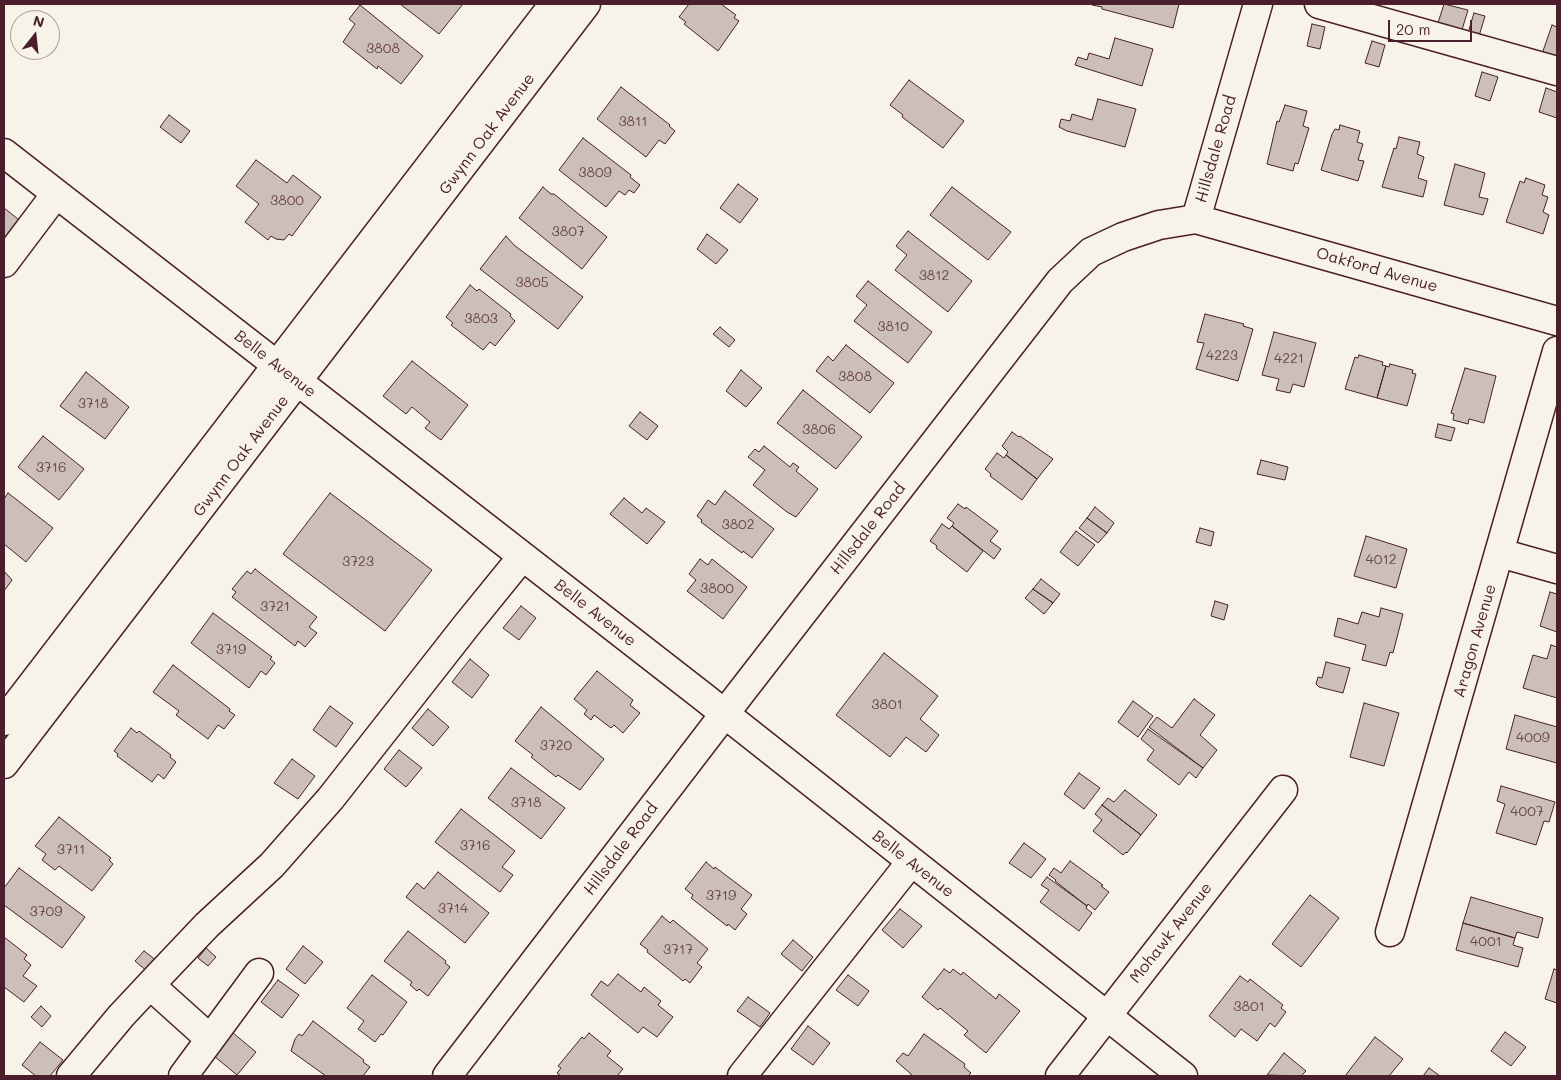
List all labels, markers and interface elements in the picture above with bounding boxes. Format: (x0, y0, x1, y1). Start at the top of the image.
north arrow (10, 10, 60, 60)
text: N (31, 10, 47, 32)
scale bar (1391, 10, 1475, 42)
text: 20 m (1396, 19, 1430, 39)
house number: 3808 (366, 41, 400, 57)
street label: Gwynn Oak Avenue (435, 69, 539, 199)
street label: Hillsdale Road (1191, 93, 1241, 205)
house number: 3811 (618, 114, 648, 130)
house number: 3809 (578, 165, 612, 181)
house number: 3800 (270, 193, 304, 209)
house number: 3807 (551, 224, 585, 240)
street label: Oakford Avenue (1314, 243, 1440, 297)
house number: 3812 (919, 268, 949, 284)
house number: 3805 (515, 275, 549, 291)
house number: 3803 (464, 311, 498, 327)
house number: 3810 (877, 319, 909, 335)
street label: Belle Avenue (230, 326, 320, 402)
house number: 4223 (1206, 348, 1238, 364)
house number: 4221 (1274, 351, 1304, 367)
house number: 3808 (838, 369, 872, 385)
street label: Gwynn Oak Avenue (189, 391, 293, 521)
house number: 3718 (78, 396, 108, 412)
house number: 3806 (802, 422, 836, 438)
house number: 3716 (36, 460, 66, 476)
street label: Hillsdale Road (826, 479, 910, 579)
house number: 3802 (721, 517, 755, 533)
house number: 4012 (1366, 552, 1396, 568)
house number: 3723 (342, 554, 374, 570)
street label: Belle Avenue (550, 575, 640, 651)
house number: 3800 (700, 581, 734, 597)
street label: Aragon Avenue (1450, 582, 1500, 700)
house number: 3721 (260, 599, 290, 615)
house number: 3719 (216, 642, 246, 658)
house number: 3801 (871, 697, 903, 713)
house number: 4009 (1516, 730, 1550, 746)
house number: 3720 (540, 738, 572, 754)
house number: 3718 (511, 795, 541, 811)
street label: Hillsdale Road (580, 799, 662, 899)
house number: 4007 (1510, 804, 1544, 820)
street label: Belle Avenue (868, 826, 958, 902)
house number: 3716 (460, 838, 490, 854)
house number: 3711 (57, 842, 85, 858)
street label: Mohawk Avenue (1126, 879, 1216, 987)
house number: 3719 (706, 888, 736, 904)
house number: 3714 (438, 901, 468, 917)
house number: 3709 (30, 904, 62, 920)
house number: 4001 (1470, 934, 1502, 950)
house number: 3717 (663, 942, 693, 958)
house number: 3801 (1233, 999, 1265, 1015)

